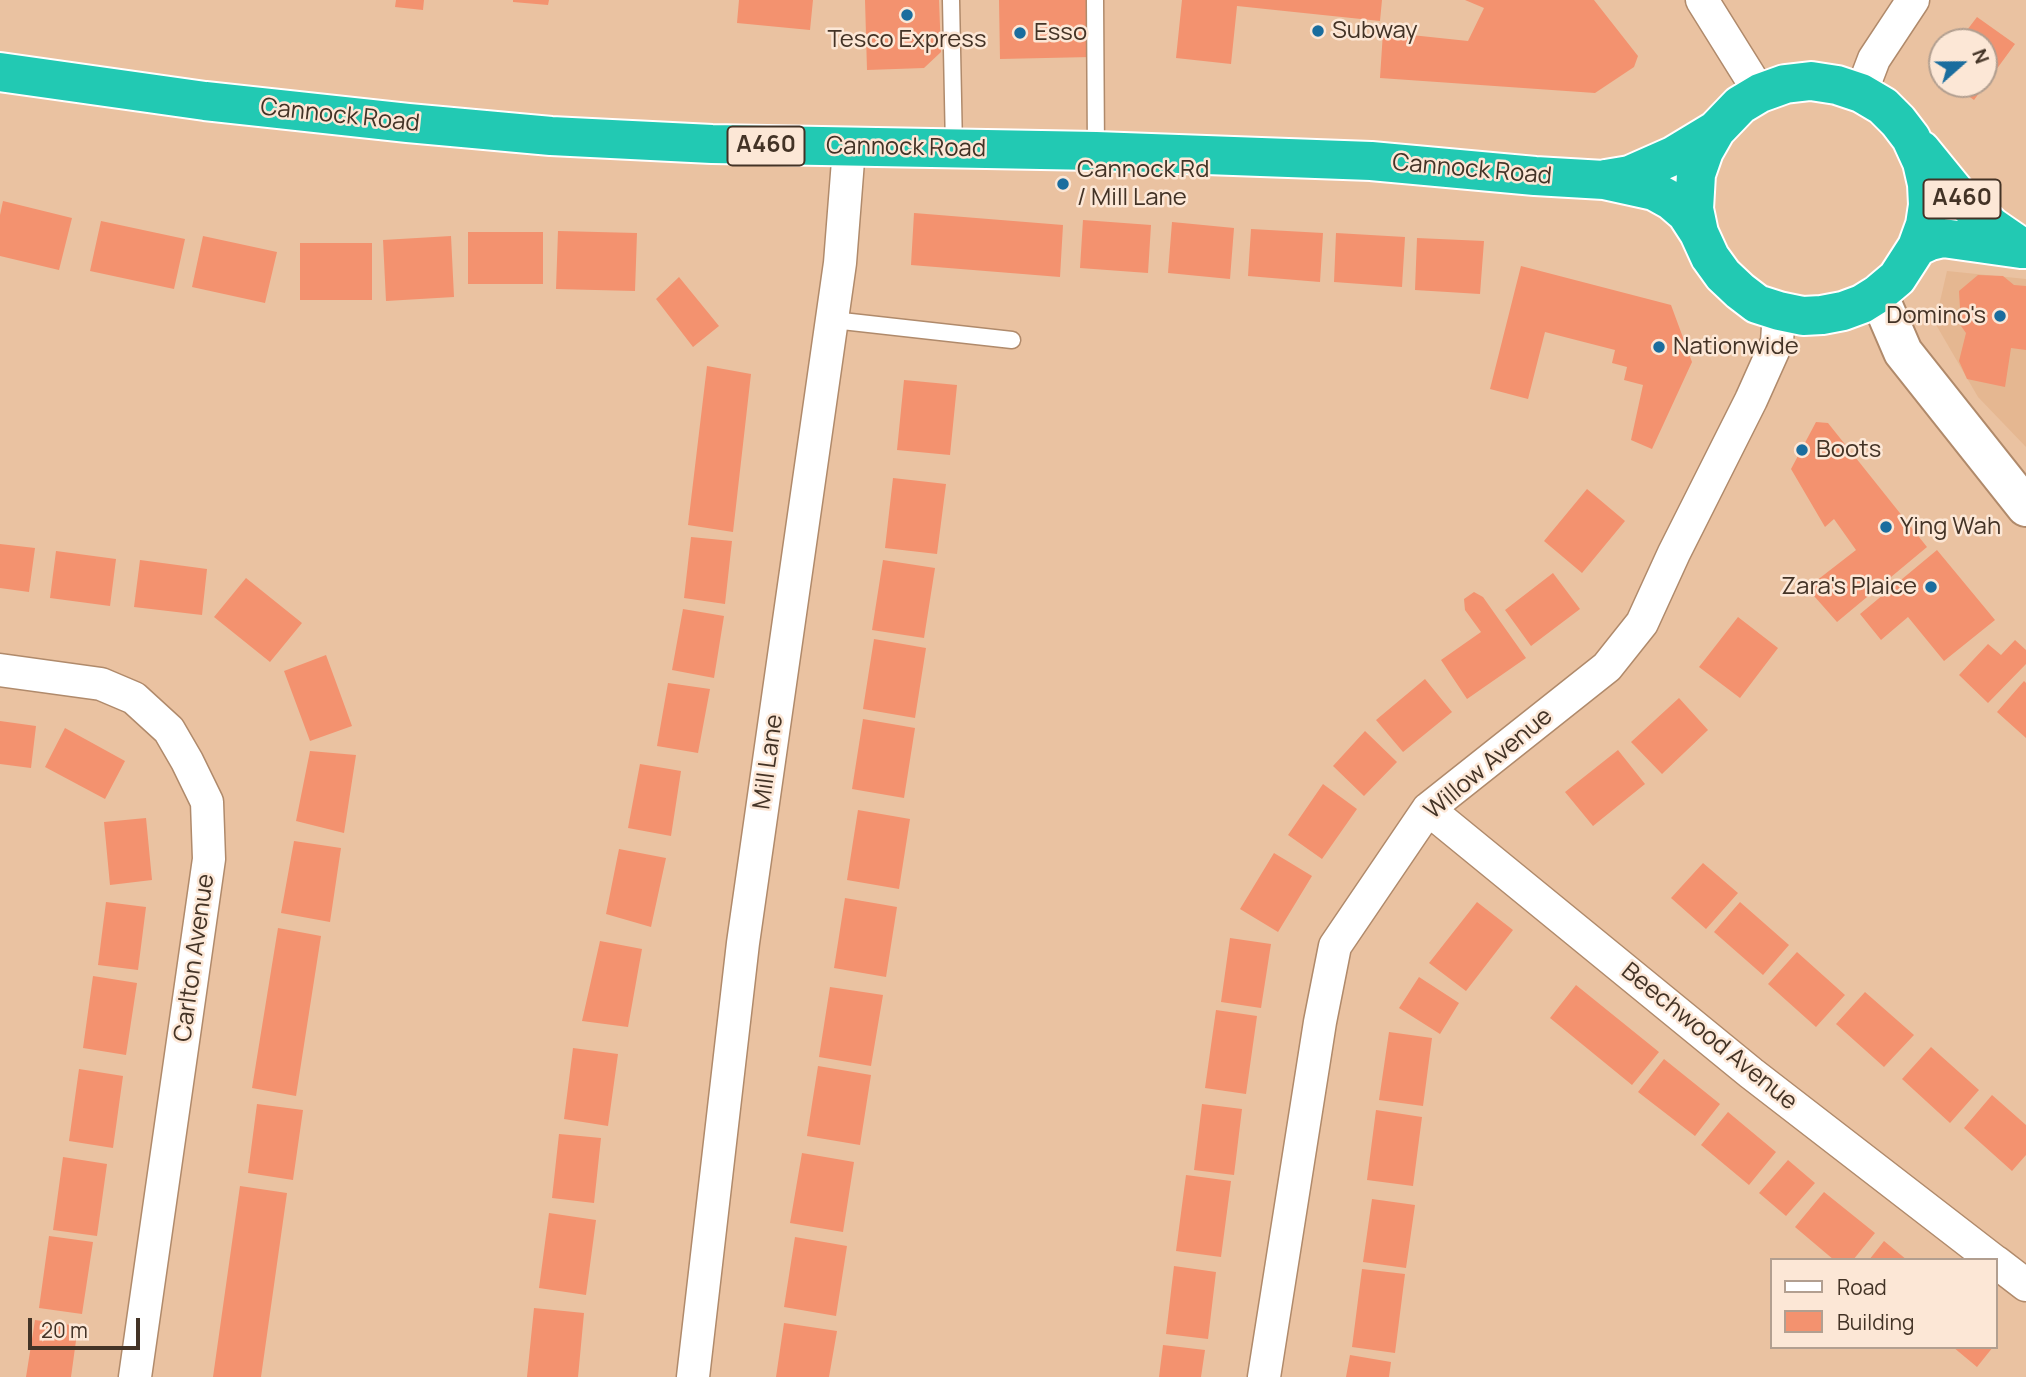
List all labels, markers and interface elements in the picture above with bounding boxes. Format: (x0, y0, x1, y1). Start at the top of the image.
marker: Tesco Express (899, 7, 915, 23)
place label: Subway (1332, 17, 1418, 45)
place label: Esso (1034, 19, 1087, 47)
marker: Subway (1310, 23, 1326, 39)
marker: Esso (1012, 25, 1028, 41)
place label: Tesco Express (827, 26, 987, 54)
north arrow (1928, 28, 1998, 98)
text: N (1966, 45, 1995, 67)
street label: Cannock Road (259, 93, 421, 139)
road number: A460 (728, 127, 804, 166)
street label: Cannock Road (826, 132, 986, 164)
street label: Cannock Road (1391, 149, 1553, 191)
place label: Cannock Rd / Mill Lane (1077, 156, 1209, 212)
marker: Cannock Rd / Mill Lane (1055, 176, 1071, 192)
road number: A460 (1924, 180, 2000, 218)
place label: Domino's (1886, 302, 1986, 330)
marker: Domino's (1992, 308, 2008, 324)
place label: Nationwide (1673, 333, 1799, 361)
marker: Nationwide (1651, 339, 1667, 355)
place label: Boots (1816, 436, 1881, 464)
marker: Boots (1794, 442, 1810, 458)
place label: Ying Wah (1900, 513, 2001, 541)
marker: Ying Wah (1878, 519, 1894, 535)
place label: Zara's Plaice (1781, 573, 1917, 601)
marker: Zara's Plaice (1923, 579, 1939, 595)
street label: Willow Avenue (1419, 702, 1559, 826)
street label: Mill Lane (748, 713, 790, 811)
street label: Carlton Avenue (169, 872, 221, 1044)
street label: Beechwood Avenue (1615, 957, 1803, 1117)
legend (1770, 1258, 1998, 1349)
text: Road (1837, 1273, 1887, 1301)
scale bar (32, 1304, 144, 1348)
text: Building (1837, 1308, 1914, 1336)
text: 20 m (41, 1316, 88, 1344)

